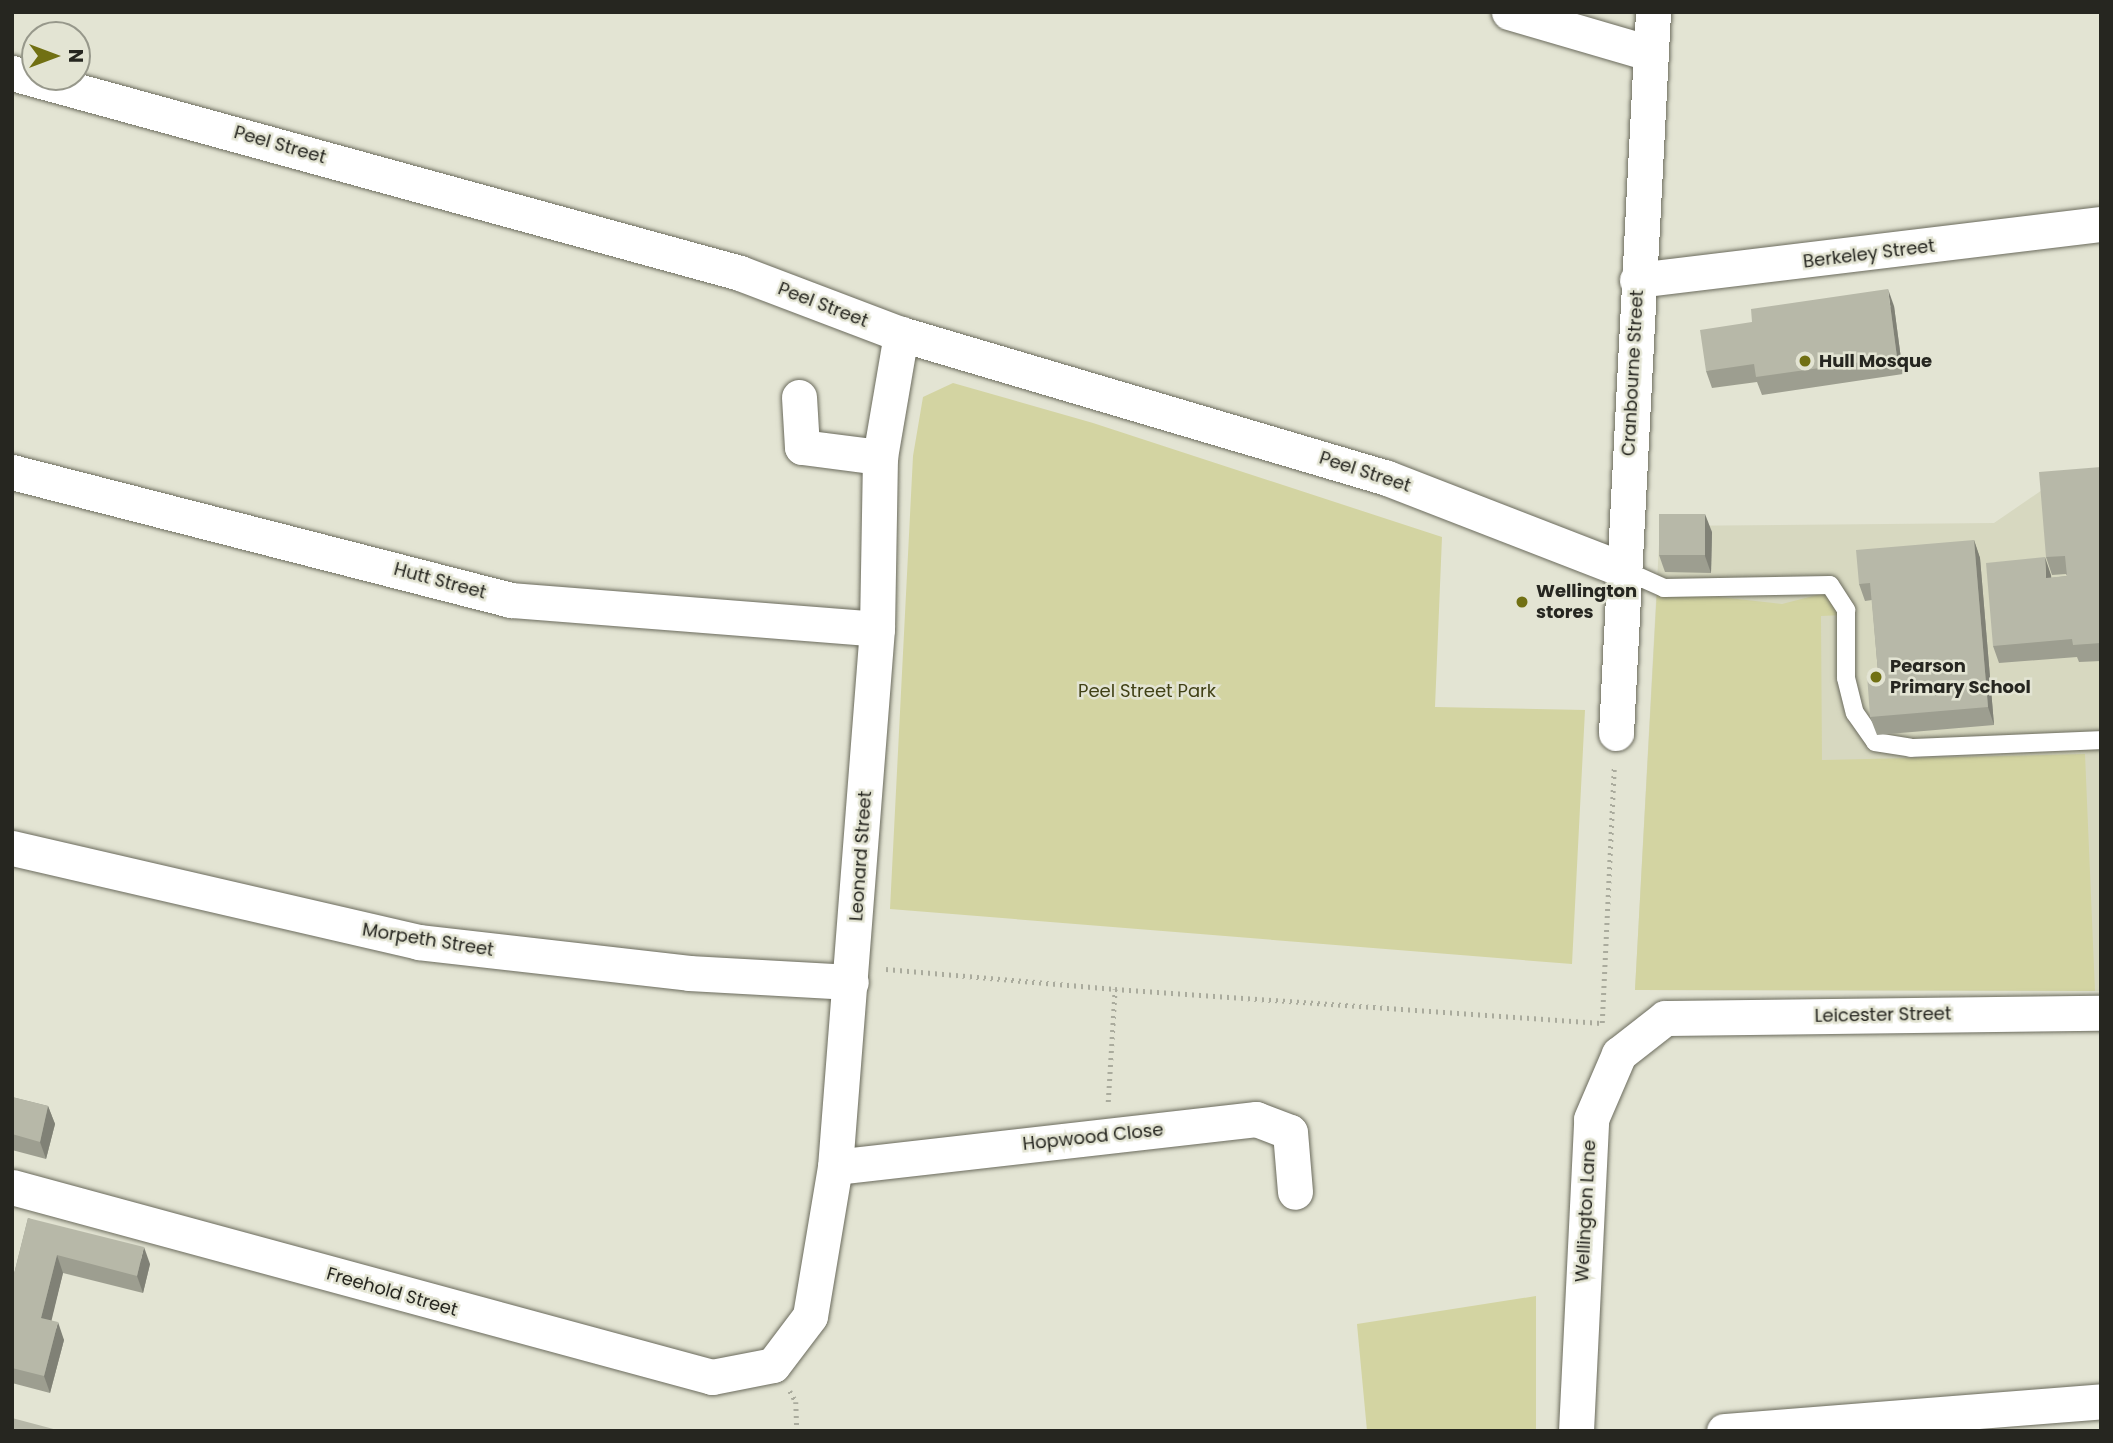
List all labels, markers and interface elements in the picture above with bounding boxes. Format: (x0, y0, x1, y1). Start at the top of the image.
north arrow (21, 21, 91, 91)
text: N (62, 49, 89, 63)
street label: Peel Street (232, 122, 328, 168)
street label: Berkeley Street (1802, 235, 1936, 273)
street label: Peel Street (775, 278, 871, 332)
street label: Cranbourne Street (1618, 289, 1648, 457)
place label: Hull Mosque (1819, 350, 1932, 372)
marker: Hull Mosque (1797, 353, 1813, 369)
street label: Peel Street (1317, 447, 1413, 497)
street label: Hutt Street (392, 558, 488, 604)
place label: Wellington stores (1536, 581, 1637, 624)
marker: Wellington stores (1514, 594, 1530, 610)
place label: Pearson Primary School (1890, 656, 2031, 698)
marker: Pearson Primary School (1868, 669, 1884, 685)
park label: Peel Street Park (1078, 680, 1216, 702)
street label: Leonard Street (846, 790, 876, 922)
street label: Morpeth Street (361, 919, 495, 961)
street label: Leicester Street (1814, 1003, 1952, 1027)
street label: Hopwood Close (1022, 1119, 1164, 1155)
street label: Wellington Lane (1571, 1139, 1601, 1283)
street label: Freehold Street (324, 1263, 460, 1321)

